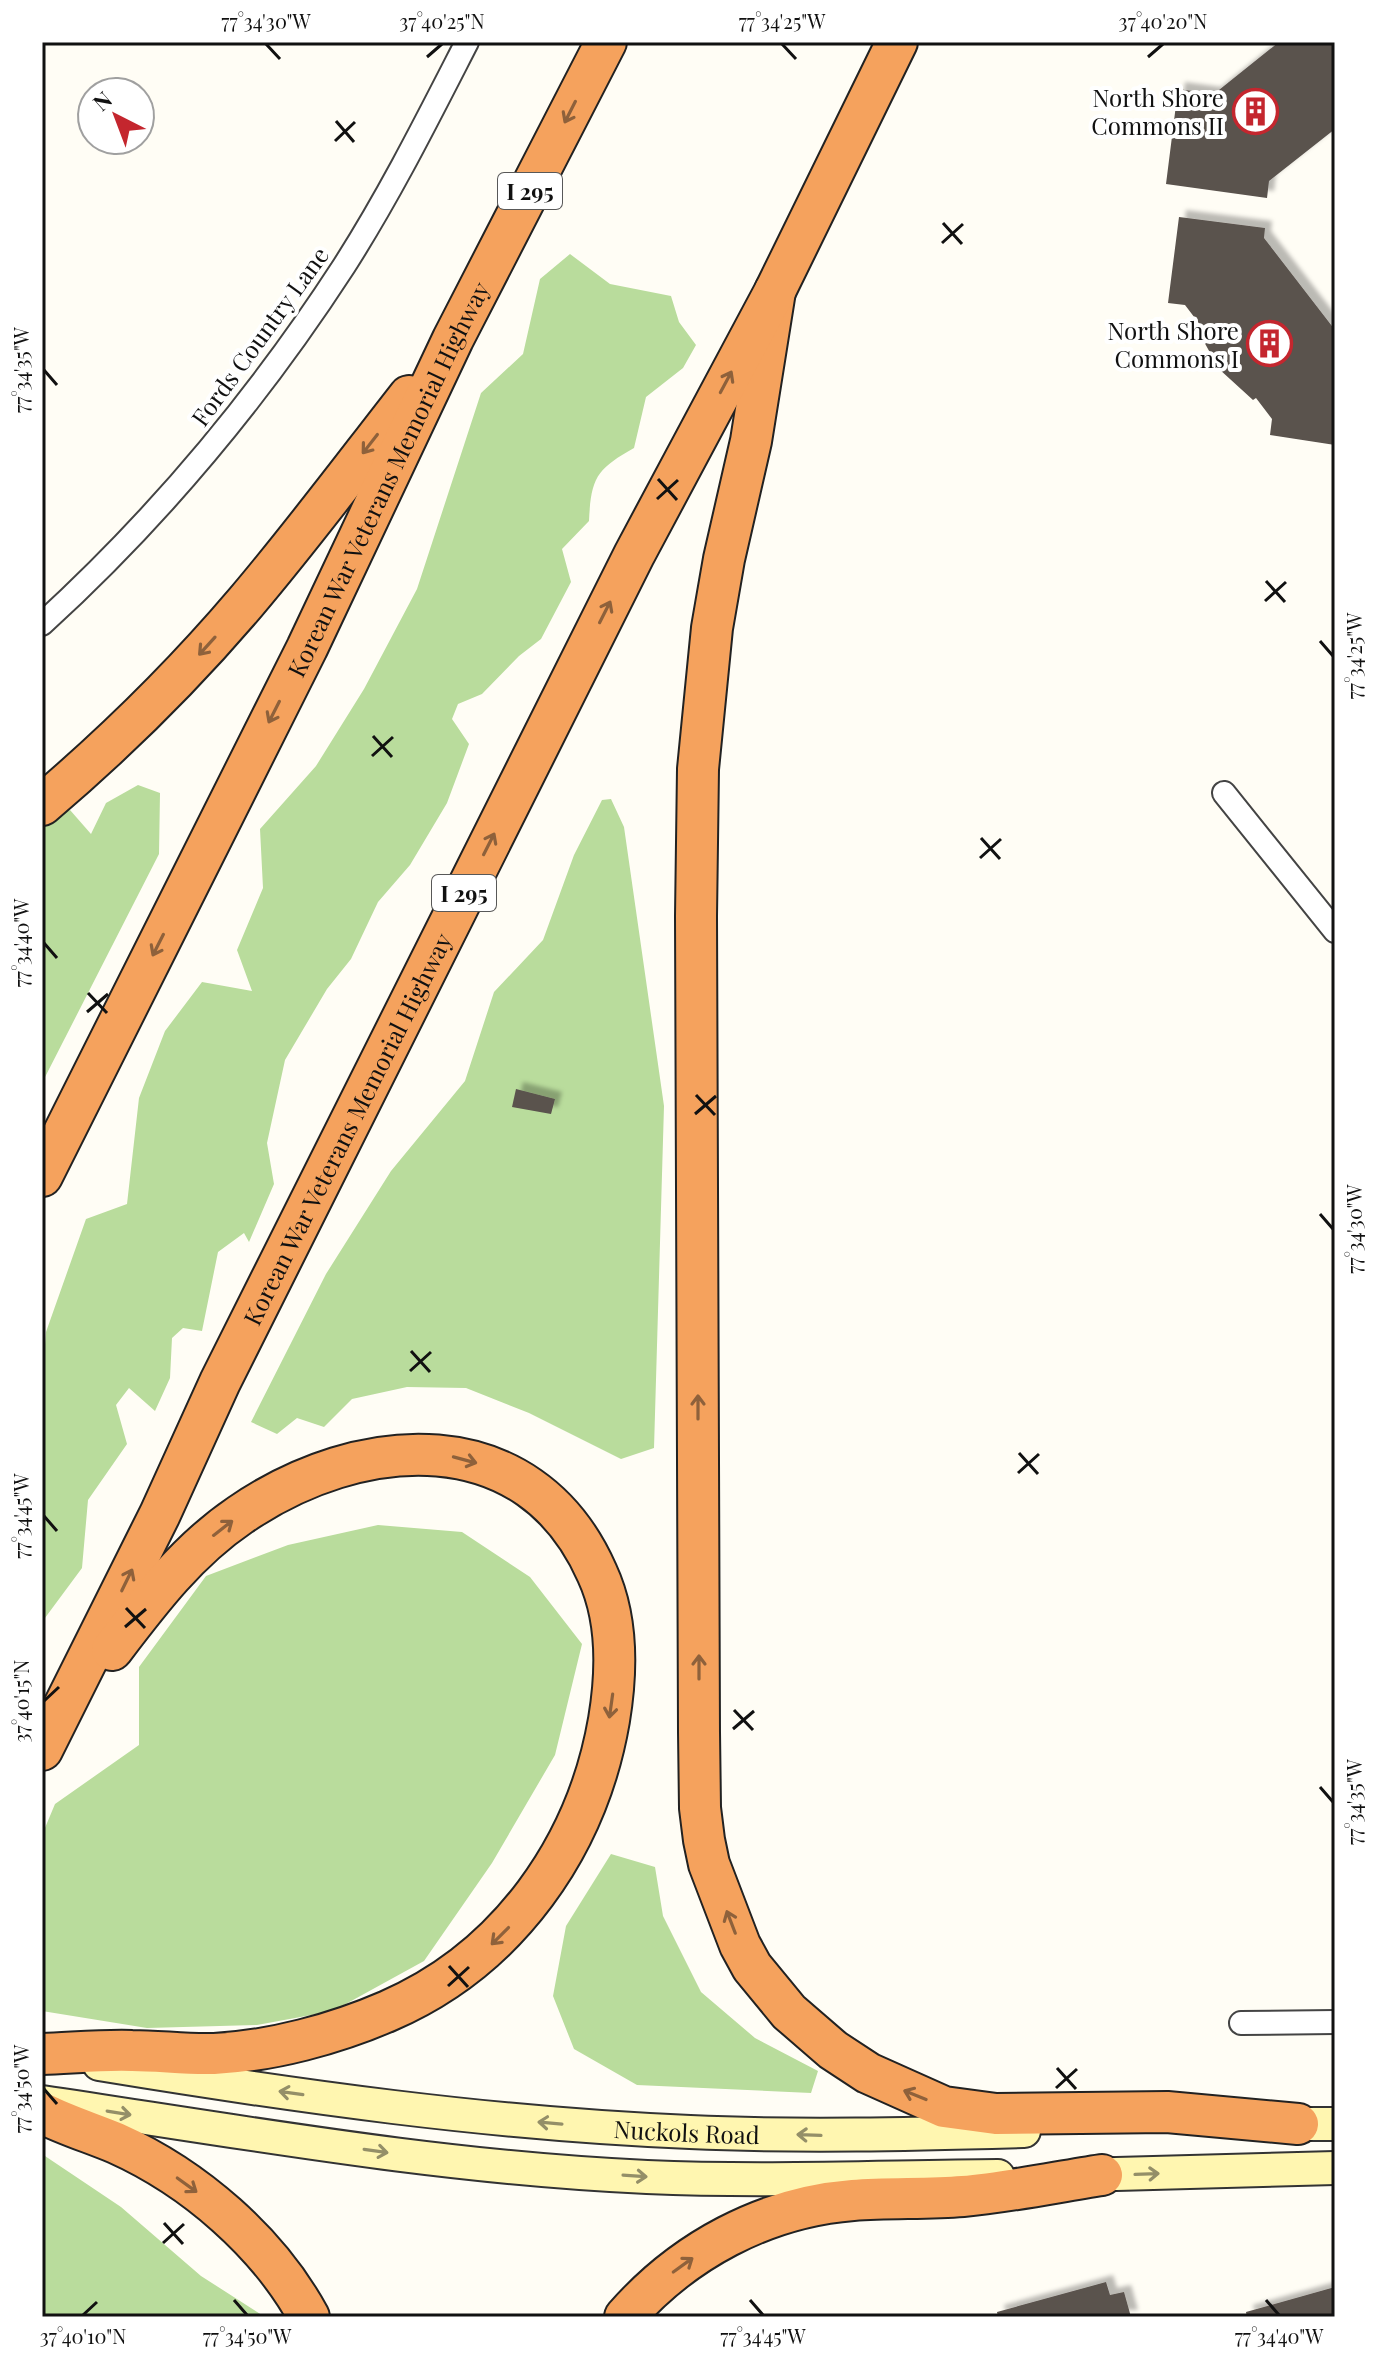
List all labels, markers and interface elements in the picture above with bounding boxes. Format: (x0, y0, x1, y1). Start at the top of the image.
text: 77°34'30"W (221, 7, 312, 34)
text: 37°40'25"N (399, 7, 485, 34)
text: 77°34'25"W (739, 7, 826, 34)
text: 37°40'20"N (1119, 7, 1207, 34)
north arrow (76, 76, 156, 156)
place label: North Shore Commons II (1091, 81, 1224, 141)
text: N (86, 84, 118, 117)
building icon: North Shore Commons II (1231, 87, 1279, 135)
one-way arrow (562, 99, 578, 123)
road number: I 295 (498, 173, 562, 209)
street label: Fords Country Lane (183, 240, 335, 432)
street label: Korean War Veterans Memorial Highway (279, 276, 496, 682)
place label: North Shore Commons I (1108, 314, 1239, 374)
building icon: North Shore Commons I (1246, 320, 1294, 368)
text: 77°34'35"W (7, 326, 34, 413)
one-way arrow (719, 371, 735, 394)
one-way arrow (362, 433, 379, 454)
one-way arrow (598, 600, 614, 624)
text: 77°34'25"W (1340, 612, 1367, 699)
one-way arrow (198, 636, 216, 656)
one-way arrow (266, 700, 281, 724)
one-way arrow (482, 833, 497, 857)
road number: I 295 (432, 875, 496, 911)
text: 77°34'40"W (7, 898, 34, 987)
street label: Korean War Veterans Memorial Highway (235, 927, 458, 1330)
one-way arrow (150, 932, 165, 956)
text: 77°34'30"W (1340, 1183, 1367, 1274)
one-way arrow (690, 1394, 706, 1421)
one-way arrow (452, 1453, 478, 1468)
text: 77°34'45"W (7, 1472, 34, 1559)
one-way arrow (212, 1519, 233, 1536)
one-way arrow (119, 1569, 135, 1593)
one-way arrow (691, 1654, 707, 1681)
text: 37°40'15"N (7, 1660, 34, 1742)
one-way arrow (603, 1693, 618, 1718)
text: 77°34'35"W (1340, 1758, 1367, 1845)
one-way arrow (723, 1910, 737, 1935)
one-way arrow (491, 1926, 510, 1945)
text: 77°34'50"W (7, 2044, 34, 2133)
one-way arrow (279, 2085, 304, 2100)
one-way arrow (903, 2087, 928, 2101)
one-way arrow (106, 2106, 131, 2121)
street label: Nuckols Road (613, 2112, 760, 2150)
one-way arrow (537, 2115, 563, 2130)
one-way arrow (796, 2128, 823, 2143)
one-way arrow (363, 2144, 389, 2159)
one-way arrow (1133, 2166, 1160, 2181)
one-way arrow (621, 2169, 648, 2184)
one-way arrow (175, 2177, 197, 2193)
one-way arrow (671, 2256, 693, 2273)
text: 37°40'10"N (40, 2322, 126, 2349)
text: 77°34'50"W (203, 2322, 292, 2349)
text: 77°34'45"W (720, 2322, 807, 2349)
text: 77°34'40"W (1235, 2322, 1324, 2349)

